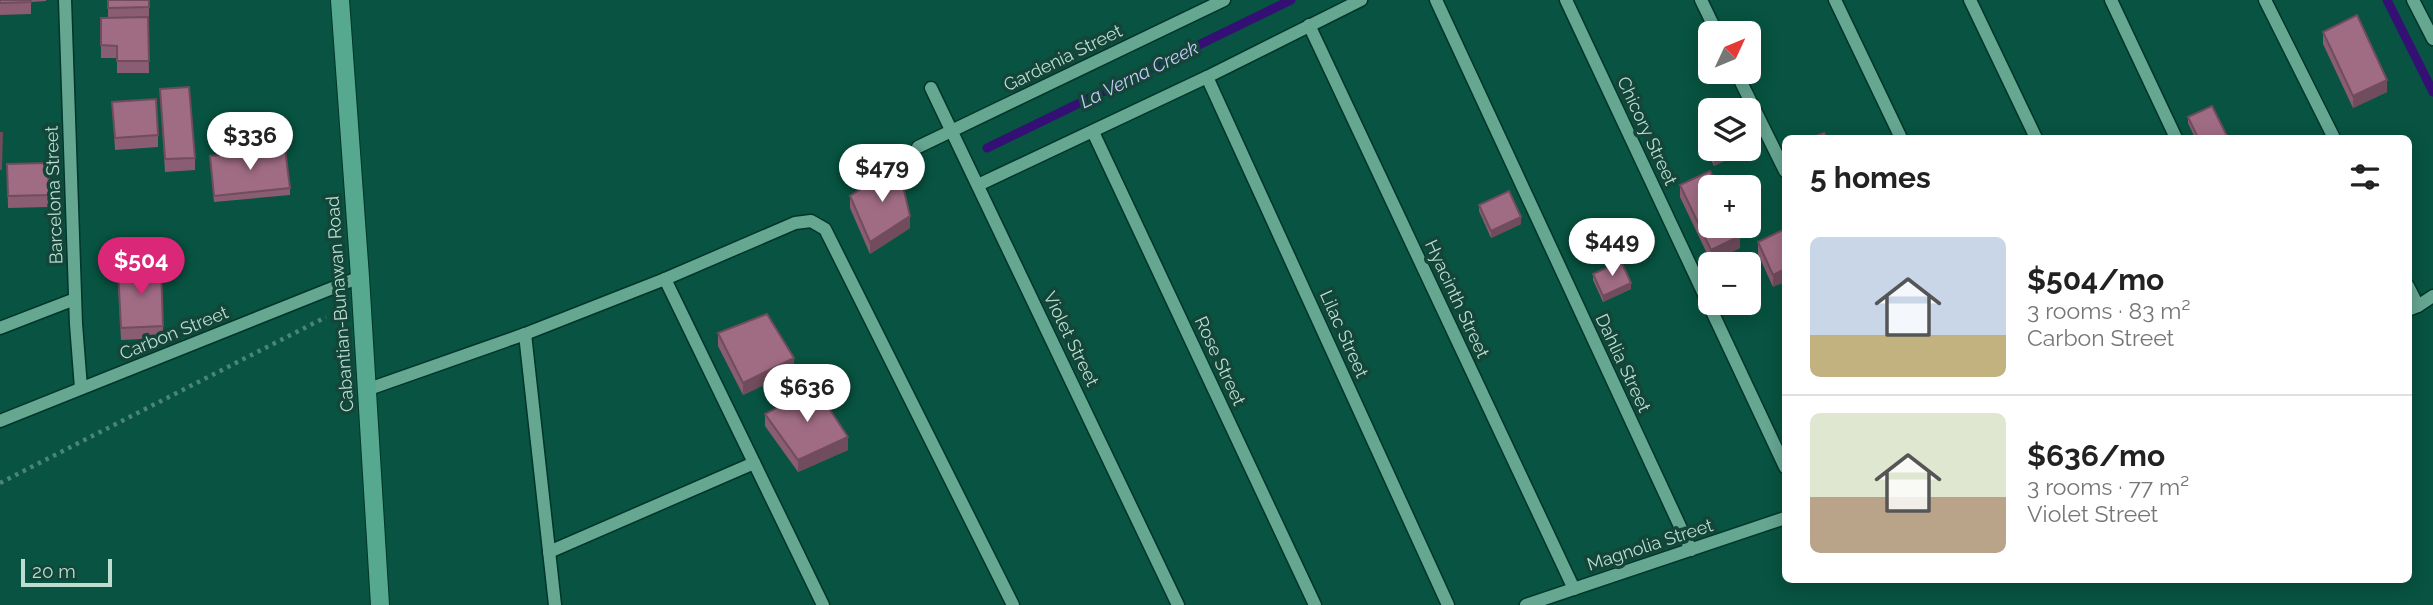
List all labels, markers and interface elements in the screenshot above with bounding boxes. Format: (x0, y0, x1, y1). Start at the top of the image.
street label: Gardenia Street (1000, 20, 1125, 95)
north arrow (1698, 21, 1760, 84)
map controls (1698, 21, 1761, 315)
water label: La Verna Creek (1076, 36, 1202, 112)
street label: Chicory Street (1613, 73, 1682, 188)
button: layers (1698, 98, 1761, 161)
pin: $336 (209, 113, 291, 172)
text: $336 (223, 121, 277, 148)
street label: Barcelona Street (41, 125, 66, 265)
pin: $479 (841, 144, 923, 204)
text: $479 (855, 153, 909, 180)
icon: filters (2346, 158, 2384, 196)
text: 5 homes (1810, 160, 1931, 195)
button: + (1698, 175, 1761, 238)
street label: Cabantian-Bunawan Road (321, 195, 358, 413)
pin: $449 (1571, 218, 1653, 278)
text: $449 (1585, 227, 1639, 254)
street label: Hyacinth Street (1421, 236, 1494, 361)
pin: $504 (100, 238, 182, 297)
text: $504 (114, 246, 168, 273)
button: − (1698, 252, 1761, 315)
text: $504/mo (2027, 262, 2164, 297)
icon: home (1866, 265, 1950, 349)
street label: Lilac Street (1316, 287, 1373, 381)
street label: Violet Street (1039, 288, 1103, 390)
text: 3 rooms · 83 m² (2027, 297, 2190, 324)
street label: Carbon Street (116, 301, 231, 364)
street label: Dahlia Street (1591, 310, 1655, 415)
street label: Rose Street (1191, 313, 1250, 409)
text: Carbon Street (2027, 324, 2174, 351)
pin: $636 (766, 364, 848, 424)
text: $636 (779, 373, 835, 400)
text: $636/mo (2027, 438, 2165, 473)
icon: home (1866, 441, 1950, 525)
text: 3 rooms · 77 m² (2027, 473, 2189, 500)
text: Violet Street (2027, 500, 2158, 527)
street label: Magnolia Street (1584, 514, 1715, 575)
scale bar (21, 556, 112, 588)
text: 20 m (32, 560, 76, 582)

